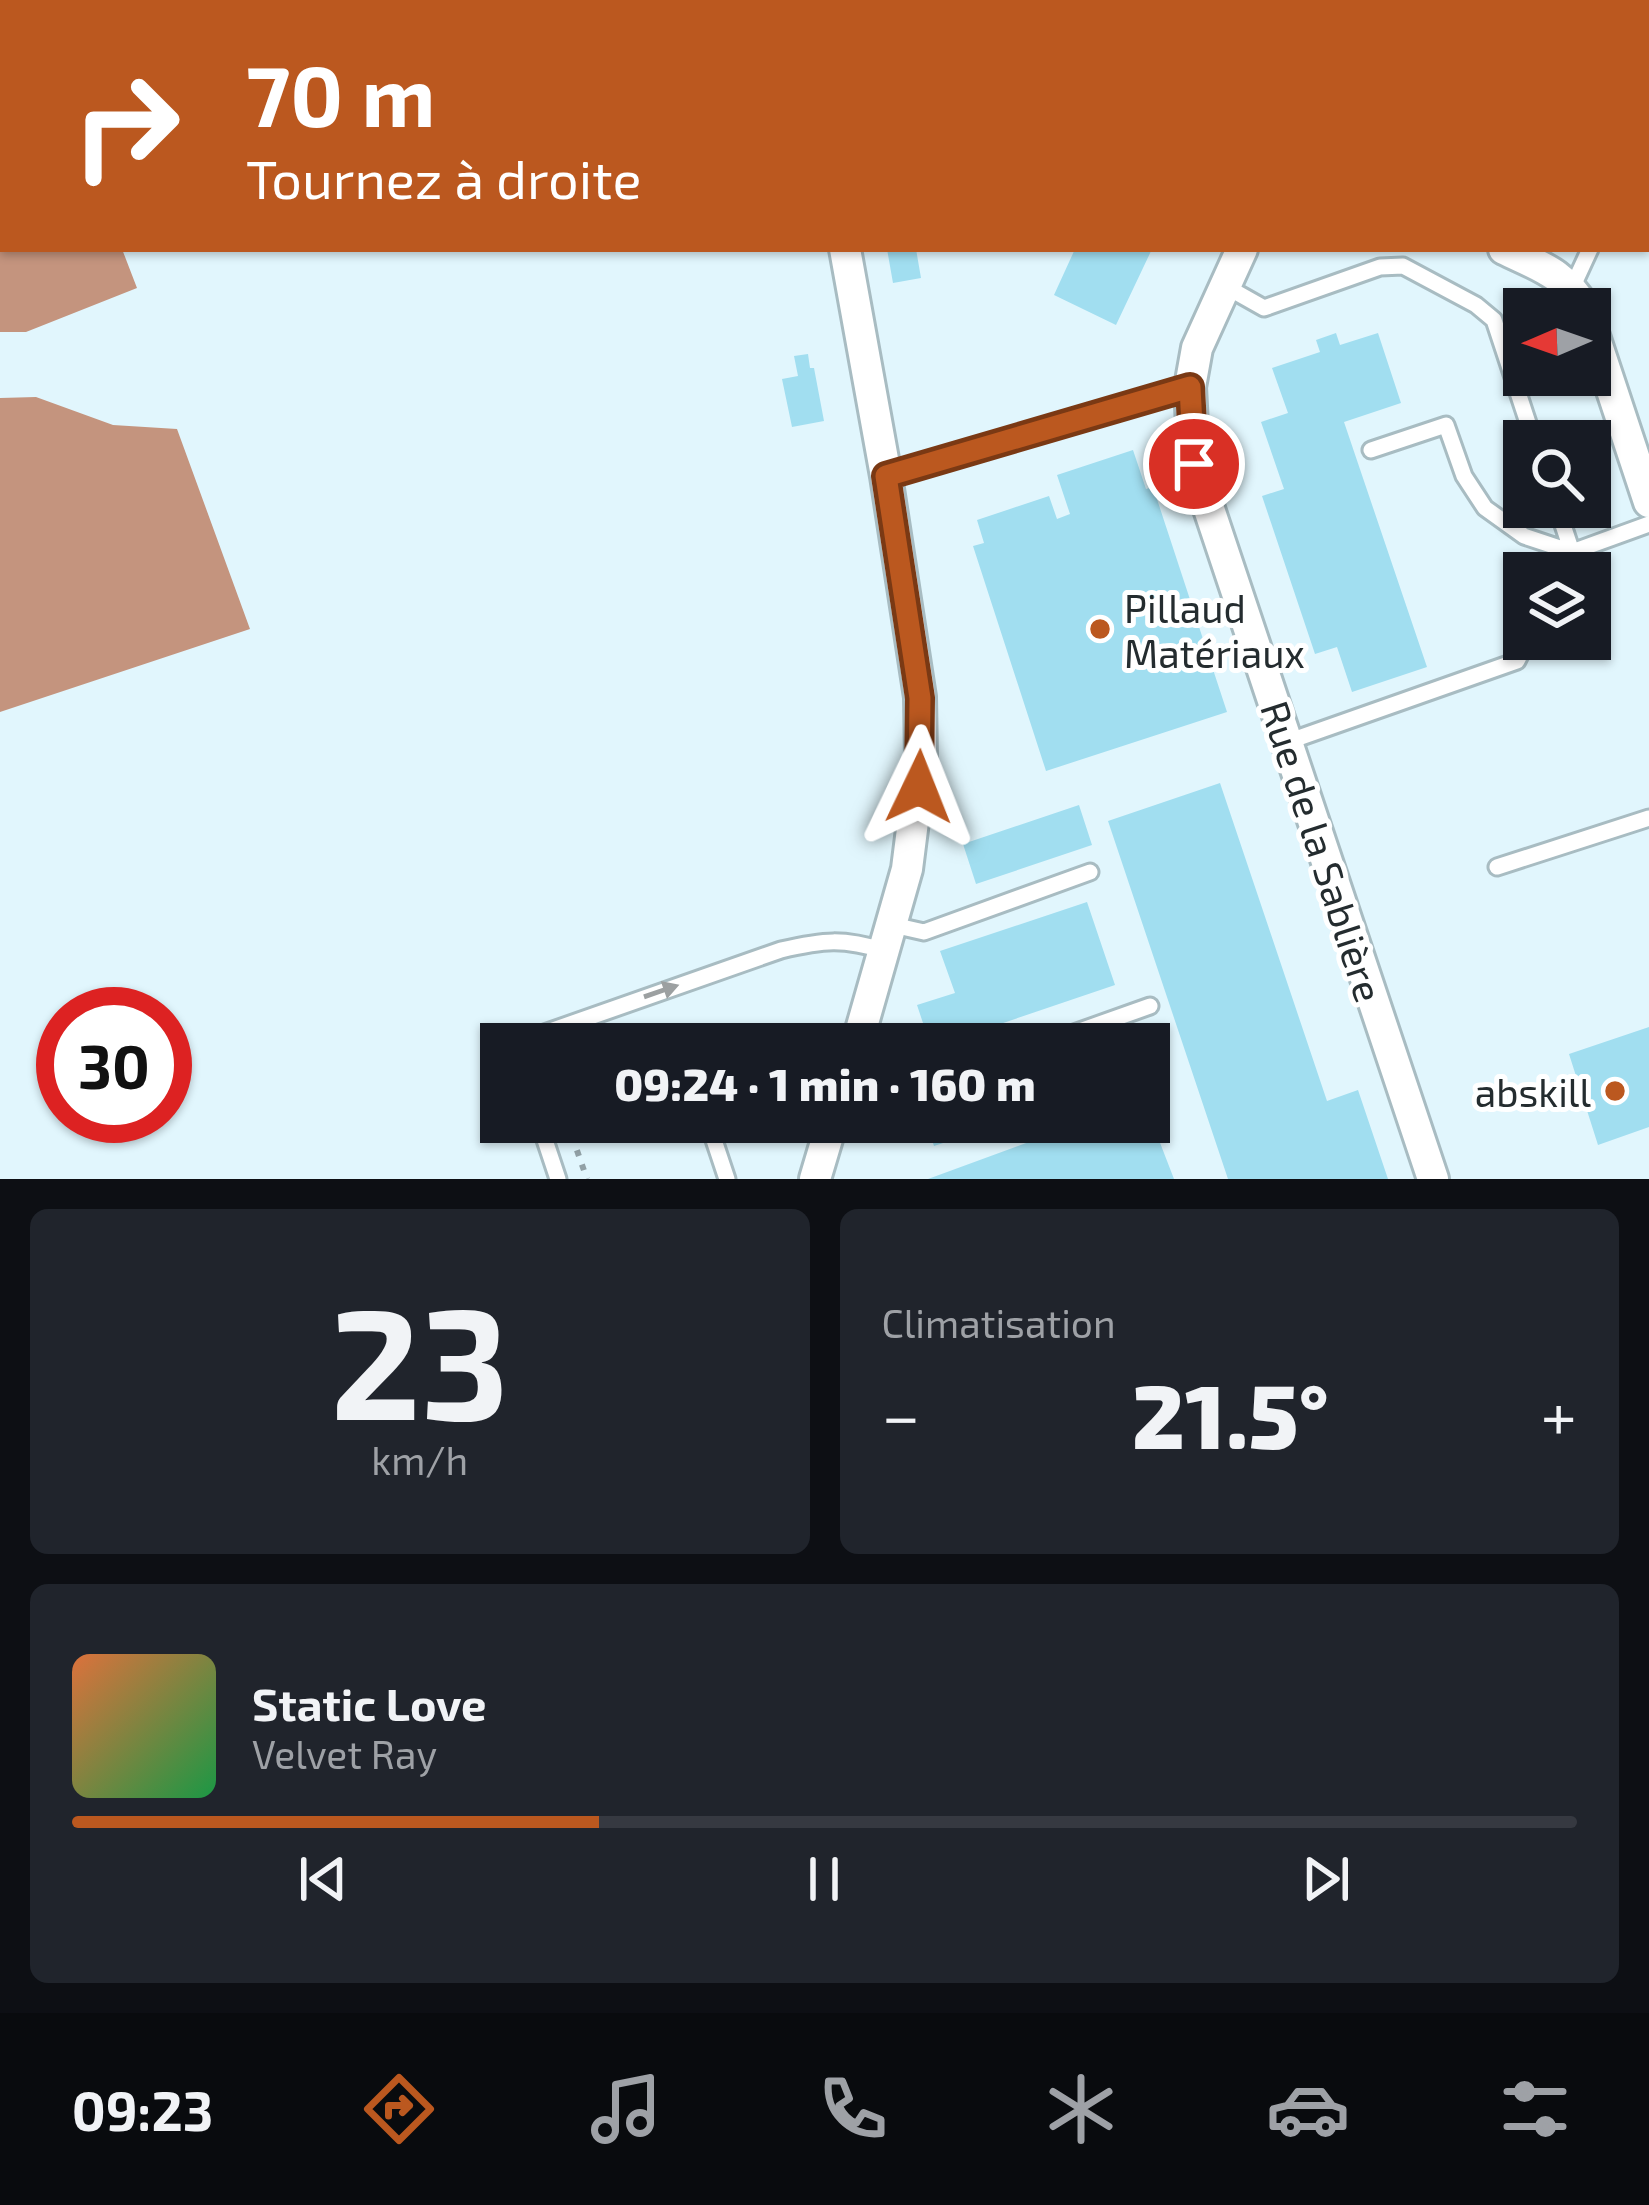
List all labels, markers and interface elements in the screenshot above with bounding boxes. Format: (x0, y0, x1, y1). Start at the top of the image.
text: 70 m (246, 43, 436, 144)
icon: right (48, 48, 204, 204)
text: Tournez à droite (246, 145, 642, 210)
north arrow (1503, 288, 1611, 396)
map controls (1503, 288, 1611, 660)
pin (1143, 413, 1245, 515)
button: search (1503, 420, 1611, 528)
icon: arrive (1161, 431, 1227, 497)
button: layers (1503, 552, 1611, 660)
place label: Pillaud Matériaux (1124, 584, 1305, 676)
marker: Pillaud Matériaux (1087, 616, 1113, 642)
street label: Rue de la Sablière (1252, 695, 1394, 1007)
position arrow (856, 724, 982, 850)
one-way arrow (643, 981, 680, 1000)
speed limit sign: 30 (36, 987, 192, 1143)
text: 09:24 · 1 min · 160 m (614, 1056, 1036, 1110)
place label: abskill (1475, 1068, 1591, 1115)
marker: abskill (1602, 1078, 1628, 1104)
text: 23 (330, 1264, 509, 1451)
text: Climatisation (882, 1299, 1116, 1346)
text: 21.5° (1132, 1359, 1329, 1467)
text: − (882, 1374, 920, 1453)
text: + (1541, 1374, 1577, 1453)
text: km/h (371, 1436, 468, 1483)
text: Static Love (252, 1676, 487, 1730)
text: Velvet Ray (252, 1730, 437, 1777)
icon: previous (290, 1846, 356, 1912)
icon: pause (791, 1846, 857, 1912)
icon: next (1293, 1846, 1359, 1912)
icon: directions (357, 2067, 441, 2151)
icon: music (584, 2067, 668, 2151)
icon: phone (811, 2067, 895, 2151)
icon: climate (1039, 2067, 1123, 2151)
icon: car (1266, 2067, 1350, 2151)
icon: filters (1493, 2067, 1577, 2151)
text: 09:23 (72, 2077, 213, 2142)

